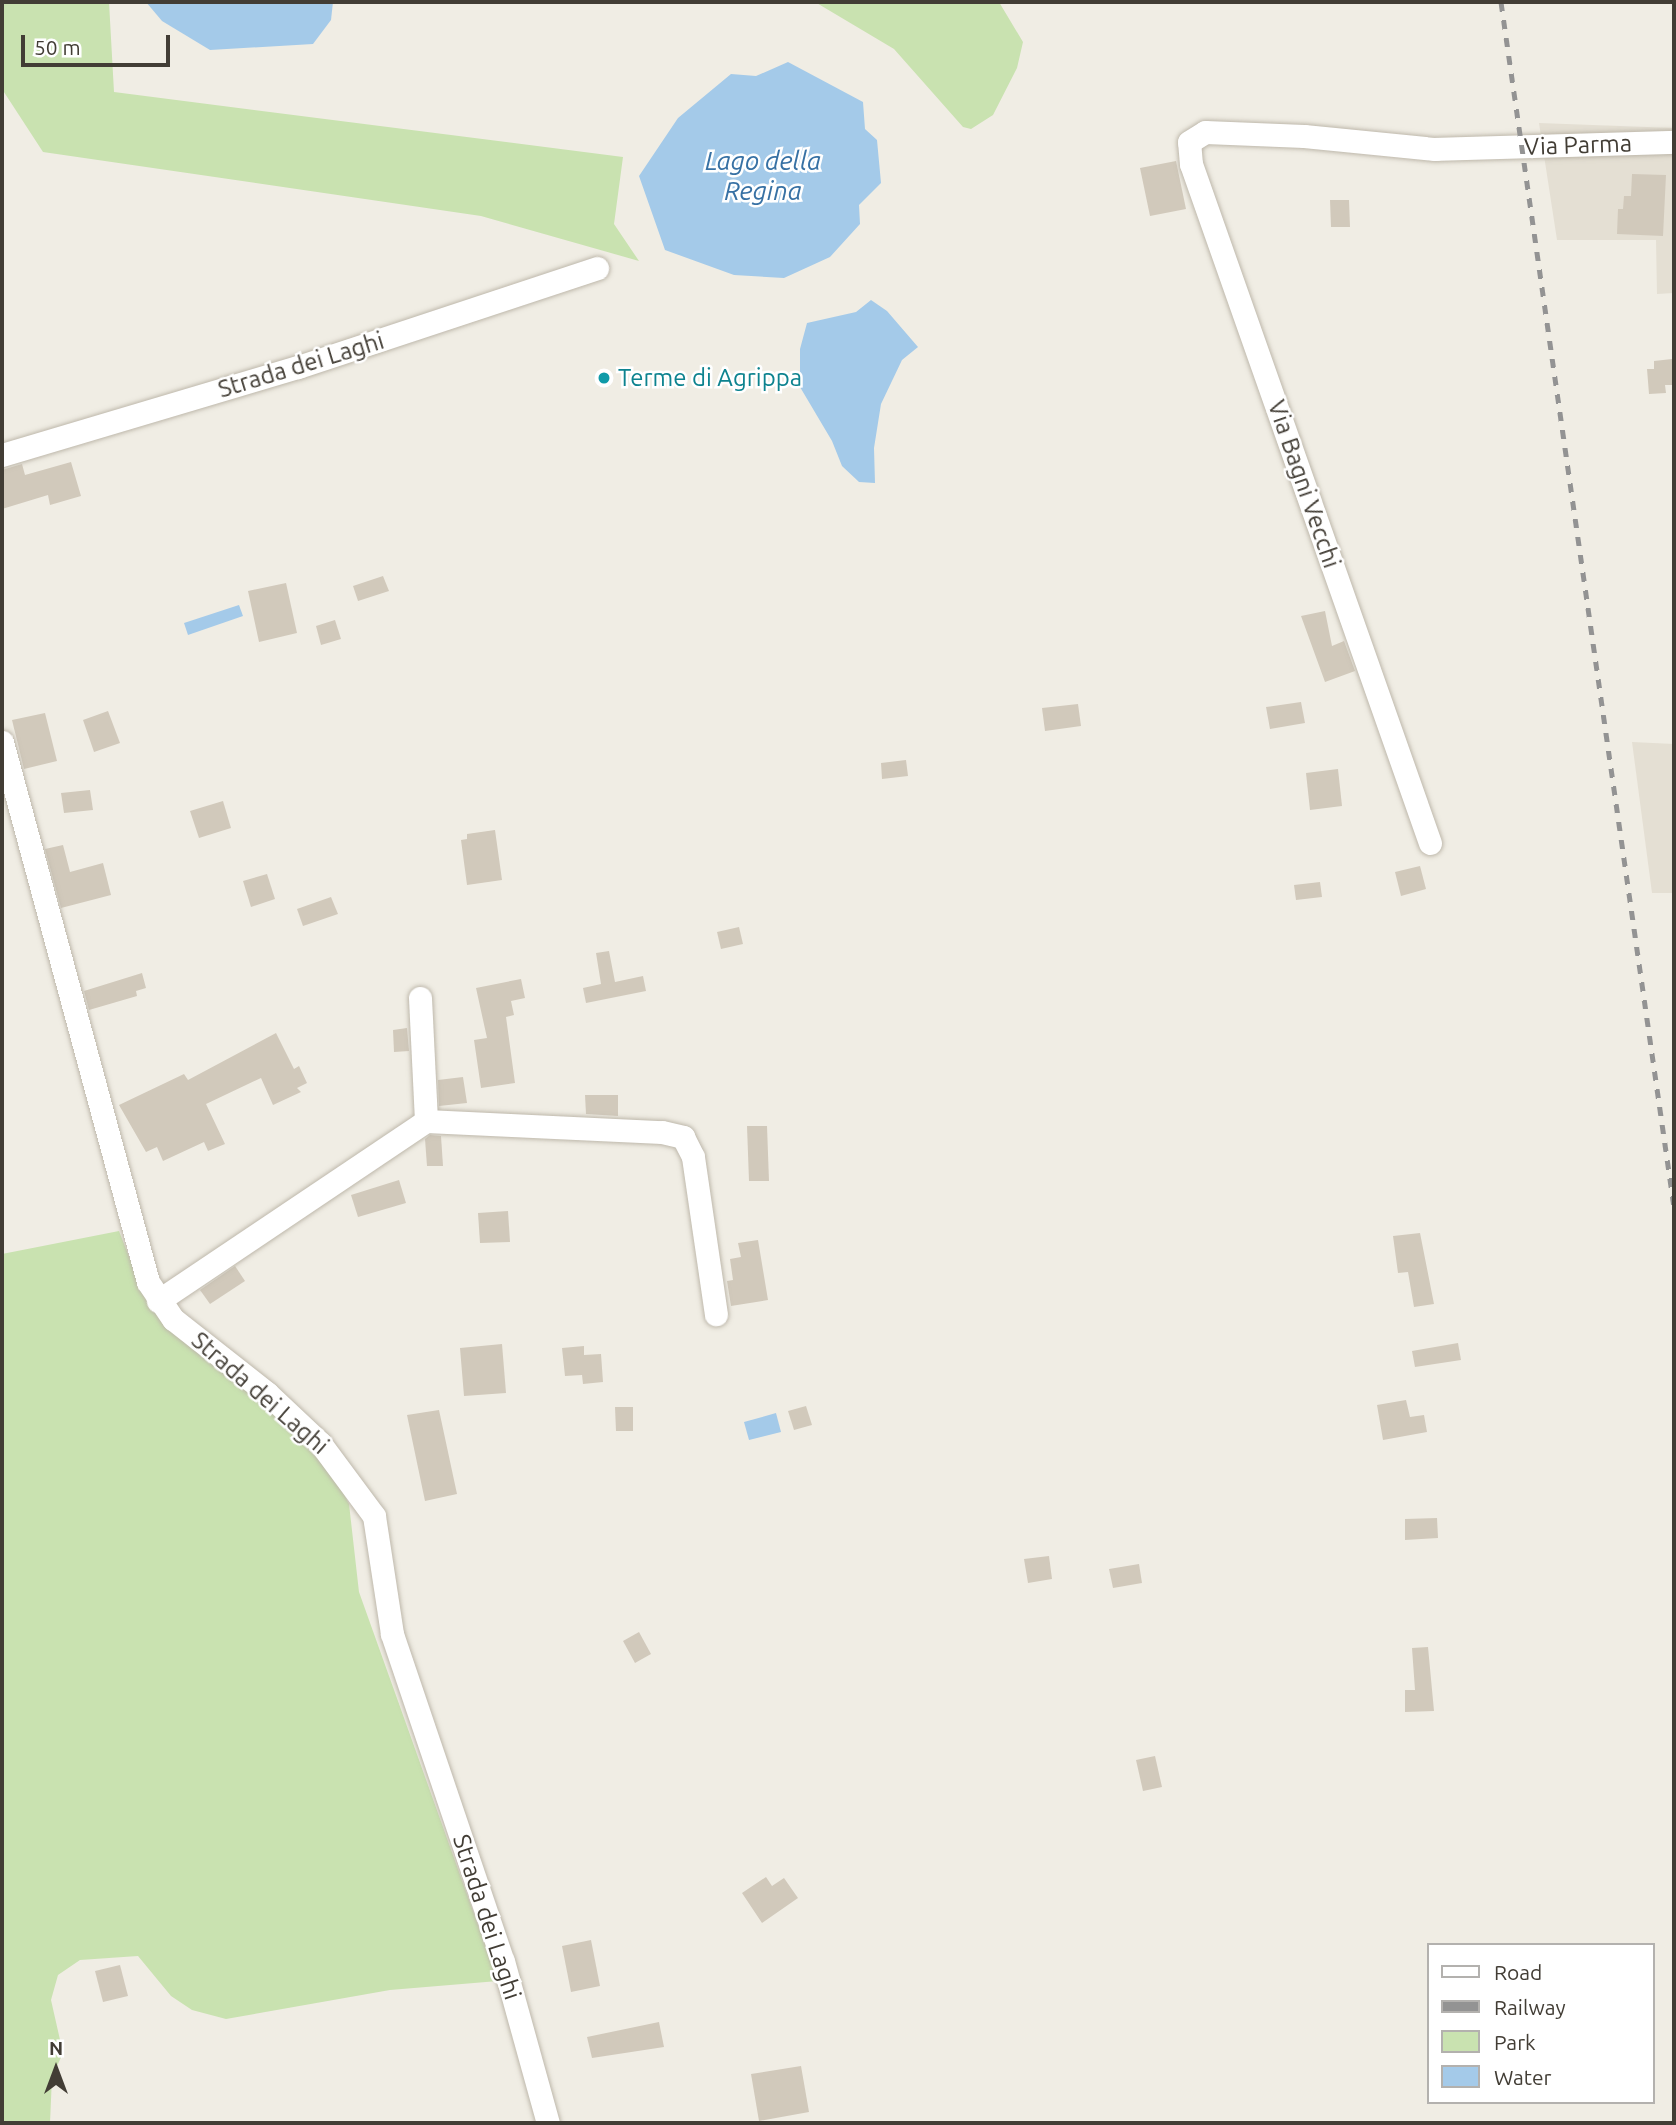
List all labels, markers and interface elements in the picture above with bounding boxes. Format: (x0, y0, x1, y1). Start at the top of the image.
scale bar (24, 21, 173, 65)
text: 50 m (34, 35, 81, 59)
street label: Via Parma (1523, 129, 1633, 161)
water label: Lago della Regina (705, 145, 821, 206)
street label: Strada dei Laghi (215, 326, 387, 404)
place label: Terme di Agrippa (618, 364, 802, 392)
marker: Terme di Agrippa (596, 370, 612, 386)
street label: Via Bagni Vecchi (1262, 396, 1346, 572)
street label: Strada dei Laghi (186, 1326, 334, 1460)
street label: Strada dei Laghi (447, 1831, 527, 2003)
legend (1428, 1943, 1655, 2104)
text: Road (1494, 1960, 1542, 1984)
text: Railway (1494, 1995, 1566, 2019)
text: Park (1494, 2030, 1536, 2054)
north arrow (21, 2034, 91, 2104)
text: N (49, 2037, 63, 2059)
text: Water (1494, 2065, 1552, 2089)

